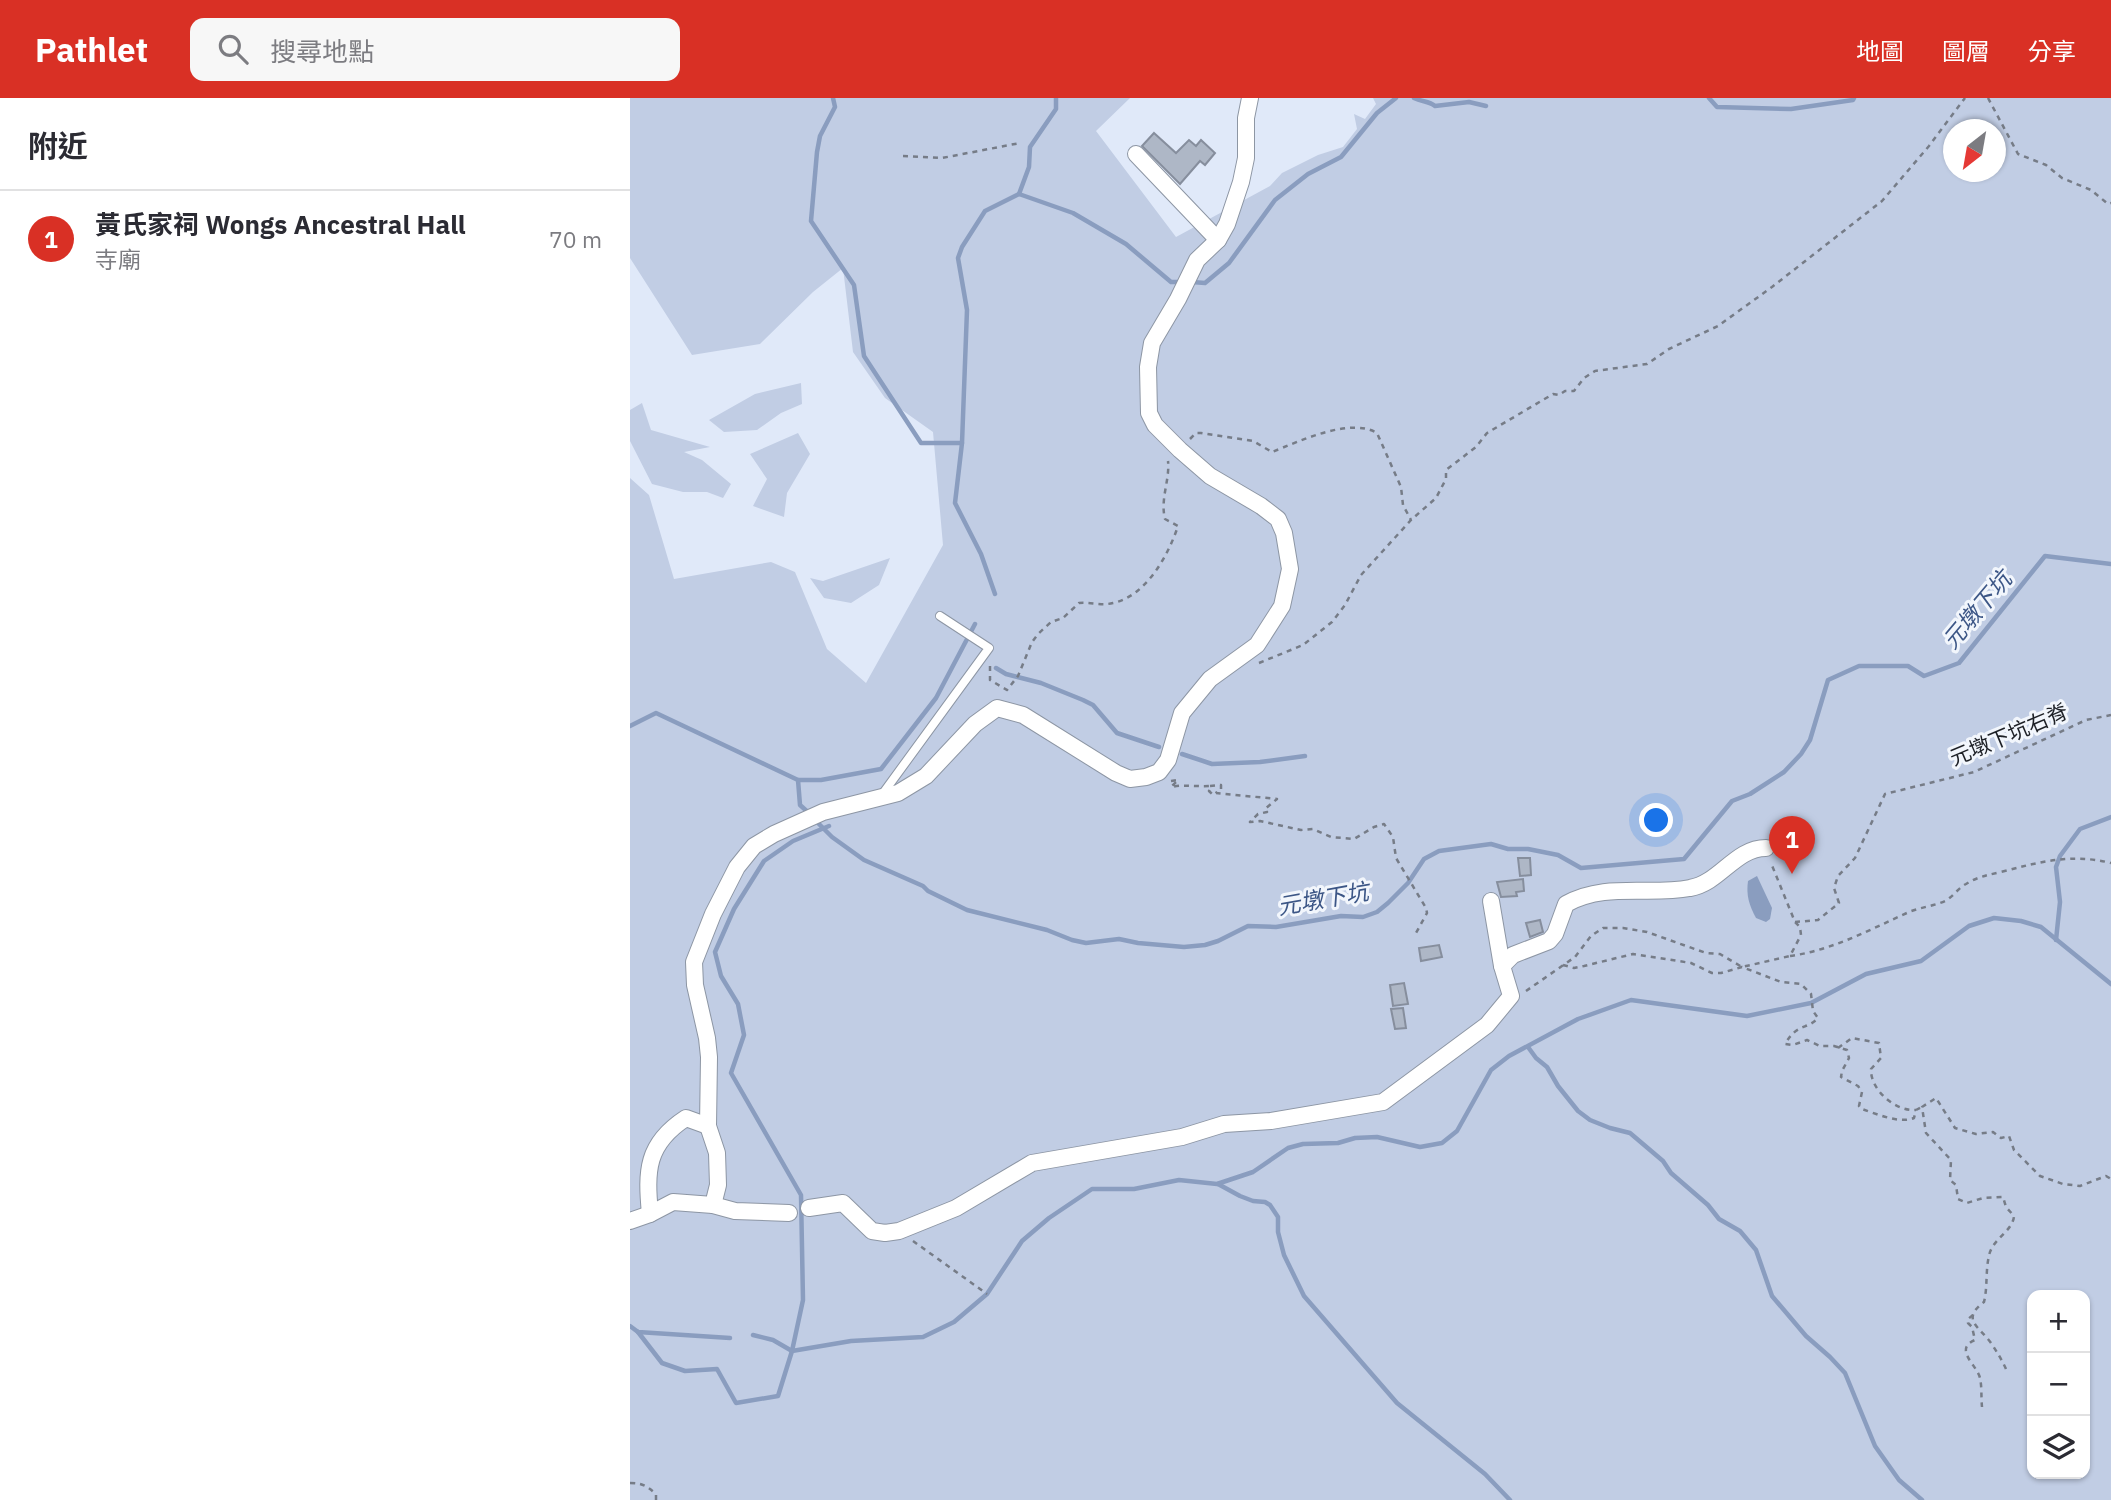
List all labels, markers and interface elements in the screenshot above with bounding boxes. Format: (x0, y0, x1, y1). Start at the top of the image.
search box (190, 18, 680, 81)
text: Pathlet (35, 28, 148, 71)
icon: search (214, 30, 252, 68)
text: 搜尋地點 (270, 34, 374, 68)
text: 地圖 (1856, 35, 1904, 67)
text: 圖層 (1942, 35, 1990, 67)
text: 分享 (2028, 35, 2076, 67)
north arrow (1943, 119, 2006, 182)
text: 附近 (28, 126, 88, 165)
text: 黃氏家祠 Wongs Ancestral Hall (95, 207, 466, 241)
text: 1 (44, 224, 58, 254)
text: 70 m (549, 224, 602, 254)
text: 寺廟 (95, 244, 141, 274)
water label: 元墩下坑 (1935, 562, 2019, 654)
street label: 元墩下坑右脊 (1945, 697, 2072, 772)
your location (1639, 803, 1673, 837)
pin: 1 (1769, 816, 1815, 874)
water label: 元墩下坑 (1275, 875, 1374, 921)
map controls (2027, 1290, 2090, 1479)
button: + (2027, 1290, 2090, 1353)
button: − (2027, 1353, 2090, 1416)
button: layers (2027, 1416, 2090, 1479)

